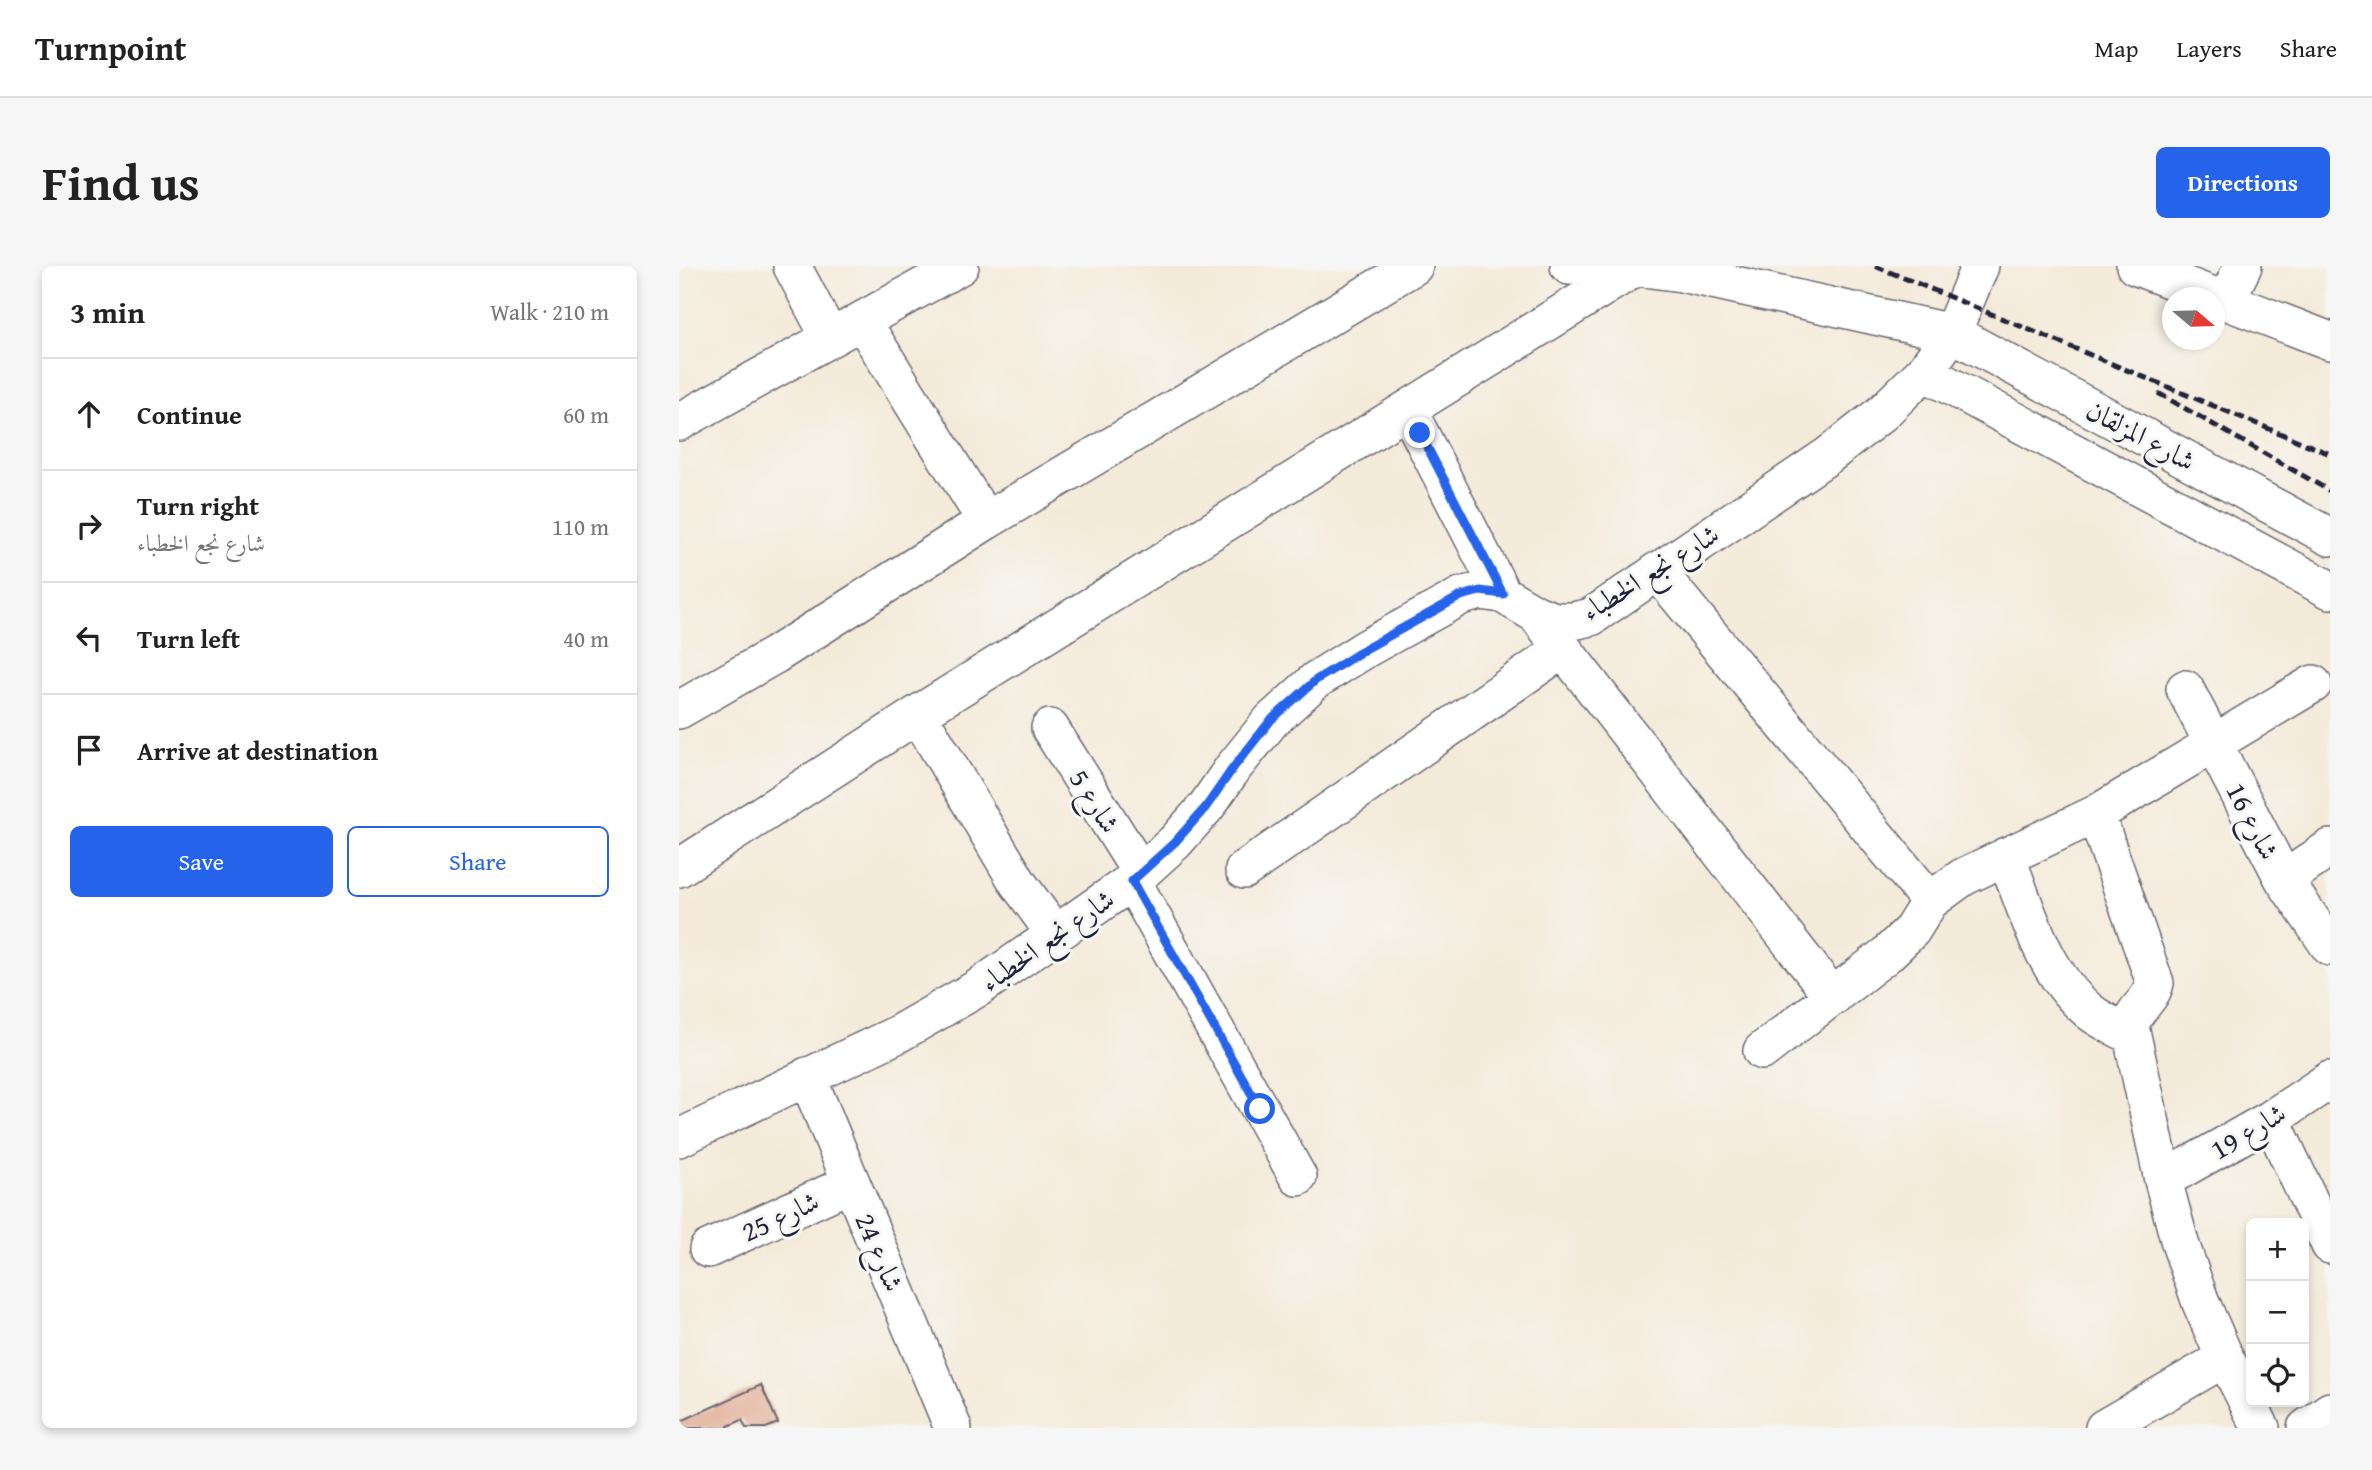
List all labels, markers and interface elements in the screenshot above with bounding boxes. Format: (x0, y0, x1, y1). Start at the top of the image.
text: Turnpoint (35, 24, 187, 72)
text: Map (2095, 31, 2138, 66)
text: Layers (2176, 31, 2242, 66)
text: Share (2280, 31, 2337, 66)
text: Find us (42, 146, 200, 218)
button: Directions (2156, 147, 2330, 218)
north arrow (2162, 287, 2225, 350)
text: 3 min (70, 290, 145, 334)
text: Walk · 210 m (490, 295, 609, 328)
street label: شارع المزلقان (2078, 389, 2203, 484)
icon: ahead (70, 395, 108, 433)
text: Continue (137, 395, 242, 434)
text: 60 m (563, 398, 609, 431)
route end (1404, 417, 1435, 448)
text: Turn right (137, 486, 259, 525)
icon: right (70, 507, 108, 545)
text: 110 m (552, 510, 609, 543)
street label: شارع نجع الخطباء (1573, 513, 1730, 635)
text: شارع نجع الخطباء (137, 526, 265, 559)
icon: left (70, 619, 108, 657)
text: Turn left (137, 619, 240, 658)
text: 40 m (563, 622, 609, 655)
icon: arrive (70, 731, 108, 769)
text: Arrive at destination (137, 731, 378, 770)
street label: شارع 5 (1057, 761, 1131, 843)
street label: شارع 16 (2213, 775, 2290, 868)
button: Save (70, 826, 333, 897)
button: Share (347, 826, 609, 897)
street label: شارع نجع الخطباء (971, 878, 1126, 1006)
street label: شارع 19 (2202, 1092, 2295, 1173)
route start (1244, 1093, 1275, 1124)
street label: شارع 25 (734, 1180, 827, 1255)
street label: شارع 24 (842, 1206, 915, 1299)
map controls (2246, 1218, 2309, 1407)
button: + (2246, 1218, 2309, 1281)
button: − (2246, 1281, 2309, 1344)
button: locate (2246, 1344, 2309, 1407)

